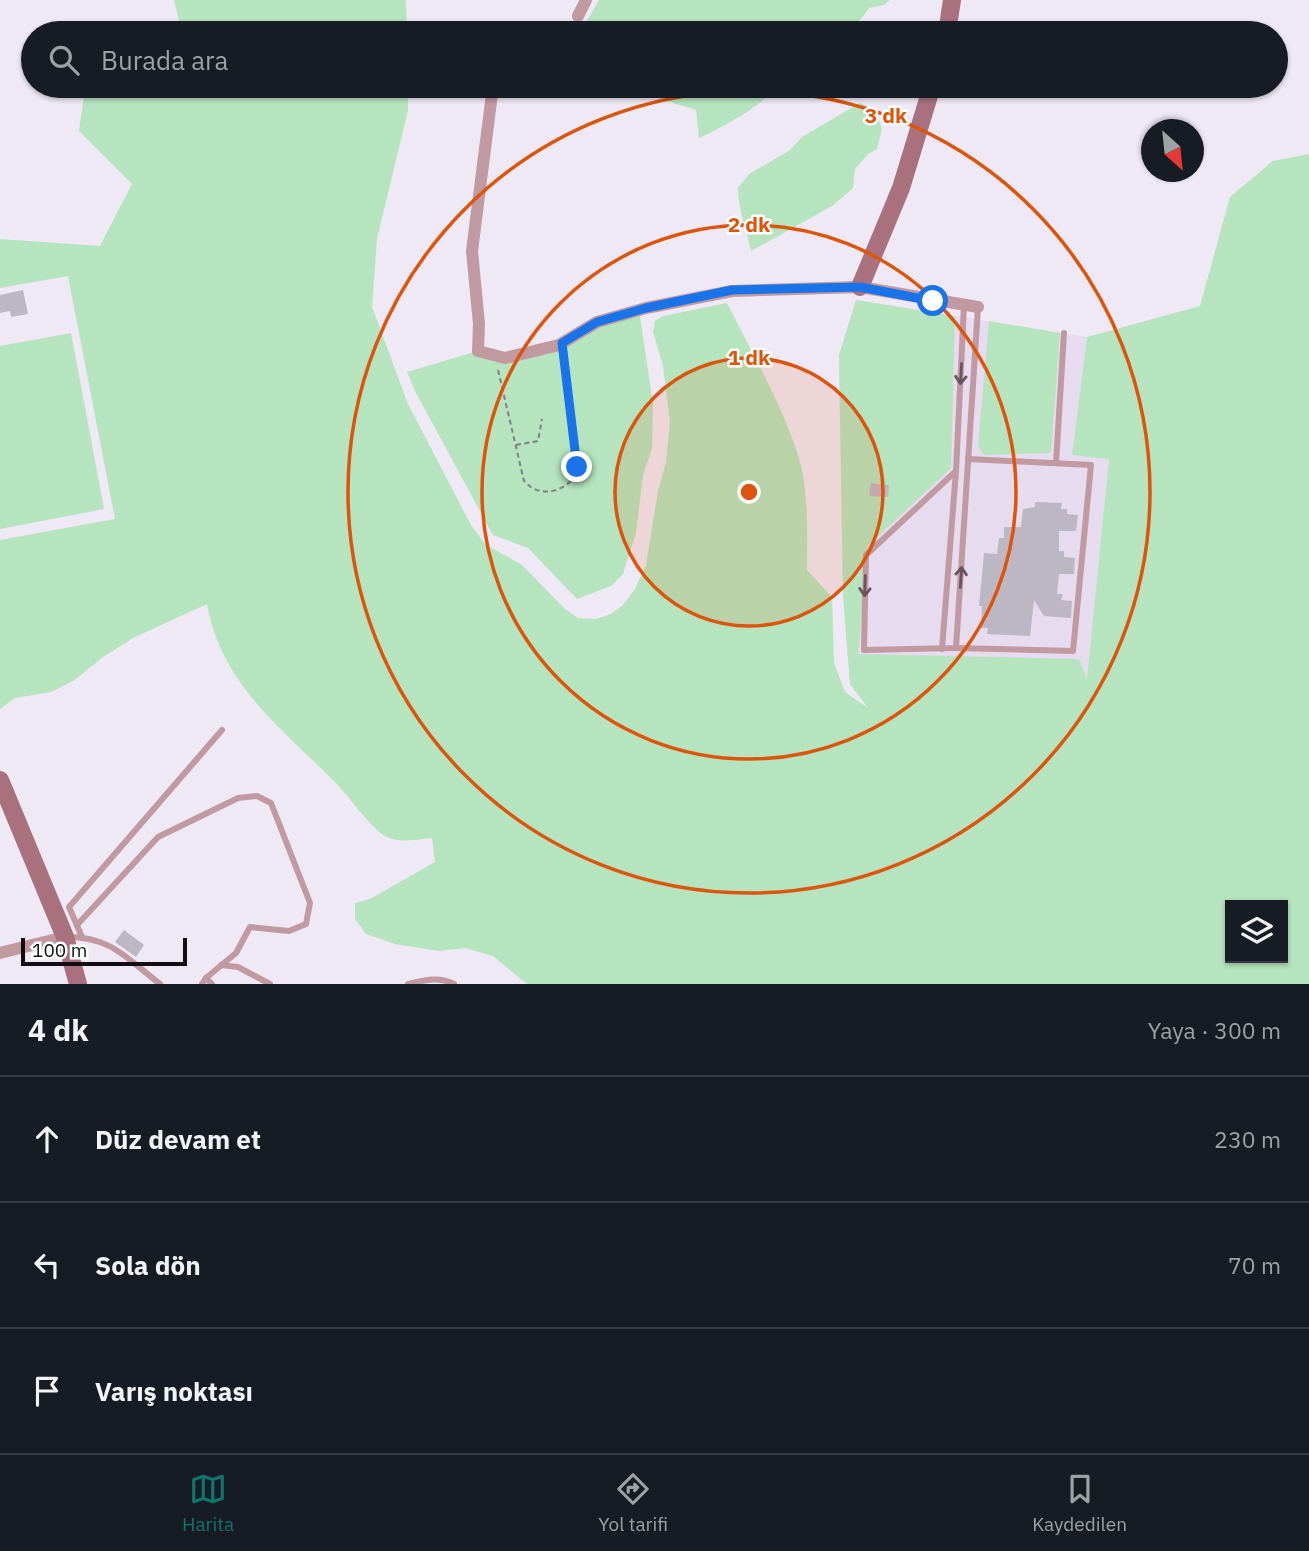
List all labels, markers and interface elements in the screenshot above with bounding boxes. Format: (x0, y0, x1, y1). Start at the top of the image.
search box (21, 21, 1288, 98)
icon: search (45, 41, 83, 79)
text: Burada ara (101, 43, 228, 77)
text: 3 dk (865, 101, 908, 129)
north arrow (1141, 119, 1204, 182)
text: 2 dk (728, 210, 771, 238)
route start (917, 285, 948, 316)
text: 1 dk (728, 343, 771, 371)
one-way arrow (954, 362, 967, 385)
route end (561, 451, 592, 482)
centre of rings (737, 480, 761, 504)
one-way arrow (954, 566, 967, 589)
one-way arrow (859, 575, 872, 598)
map controls (1225, 900, 1288, 963)
button: layers (1225, 900, 1288, 963)
scale bar (21, 935, 187, 967)
text: 100 m (32, 938, 87, 962)
text: 4 dk (28, 1010, 89, 1049)
text: Yaya · 300 m (1148, 1015, 1281, 1045)
icon: ahead (28, 1120, 66, 1158)
text: Düz devam et (95, 1122, 261, 1156)
text: 230 m (1214, 1124, 1281, 1154)
icon: left (28, 1246, 66, 1284)
text: Sola dön (95, 1248, 201, 1282)
text: 70 m (1228, 1250, 1281, 1280)
icon: arrive (28, 1372, 66, 1410)
text: Varış noktası (95, 1374, 253, 1408)
tab: Harita (182, 1470, 234, 1536)
tab: Yol tarifi (598, 1470, 668, 1536)
tab: Kaydedilen (1032, 1470, 1127, 1536)

